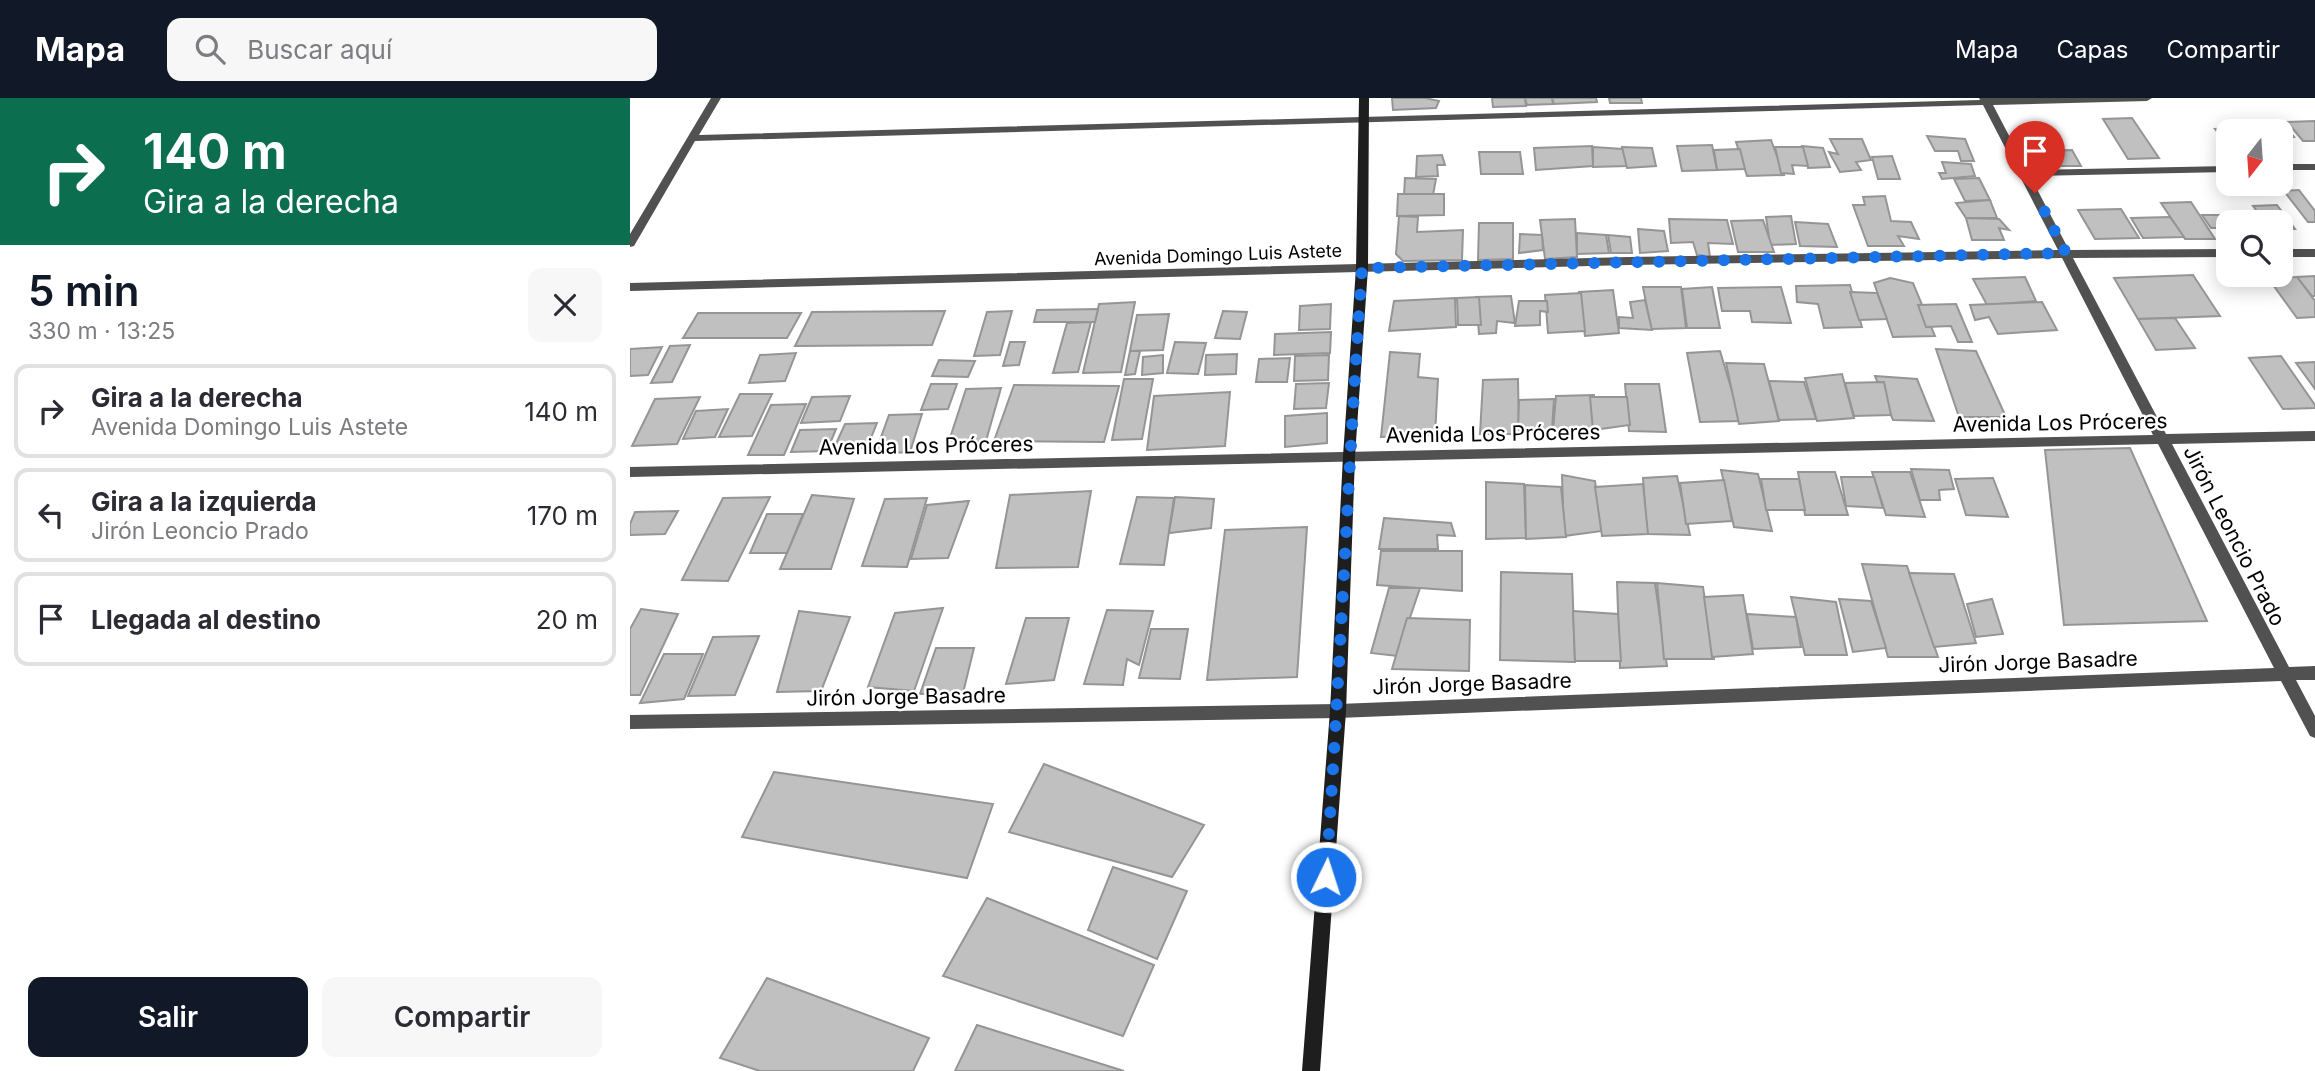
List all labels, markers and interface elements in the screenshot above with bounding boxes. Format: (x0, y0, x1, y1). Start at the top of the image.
search box (167, 18, 657, 81)
text: Mapa (35, 29, 125, 69)
icon: search (191, 30, 229, 68)
text: Buscar aquí (247, 34, 392, 65)
text: Mapa (1955, 35, 2018, 64)
text: Capas (2056, 35, 2129, 64)
text: Compartir (2167, 35, 2280, 64)
north arrow (2216, 119, 2292, 196)
map controls (2216, 119, 2293, 287)
pin (2005, 121, 2065, 193)
text: 140 m (143, 122, 287, 181)
icon: right (28, 126, 119, 217)
icon: arrive (2016, 132, 2054, 170)
text: Gira a la derecha (143, 182, 399, 221)
button: search (2216, 210, 2293, 287)
street label: Avenida Domingo Luis Astete (1094, 240, 1342, 269)
text: 5 min (28, 265, 140, 316)
button: close (528, 268, 602, 342)
text: 330 m · 13:25 (28, 317, 175, 345)
text: Gira a la derecha (91, 382, 303, 413)
icon: right (32, 392, 70, 430)
text: 140 m (524, 396, 598, 427)
street label: Avenida Los Próceres (1952, 408, 2168, 437)
text: Avenida Domingo Luis Astete (91, 413, 408, 441)
street label: Avenida Los Próceres (1385, 419, 1601, 448)
street label: Avenida Los Próceres (818, 431, 1034, 460)
street label: Jirón Leoncio Prado (2178, 442, 2291, 630)
text: Gira a la izquierda (91, 486, 317, 517)
icon: left (32, 496, 70, 534)
text: 170 m (527, 500, 598, 531)
text: Jirón Leoncio Prado (91, 517, 309, 545)
icon: arrive (32, 600, 70, 638)
text: Llegada al destino (91, 604, 321, 635)
text: 20 m (536, 604, 598, 635)
street label: Jirón Jorge Basadre (1938, 646, 2138, 677)
street label: Jirón Jorge Basadre (1372, 668, 1572, 699)
street label: Jirón Jorge Basadre (806, 682, 1006, 711)
position arrow (1289, 840, 1363, 914)
button: Salir (28, 977, 308, 1057)
button: Compartir (322, 977, 602, 1057)

